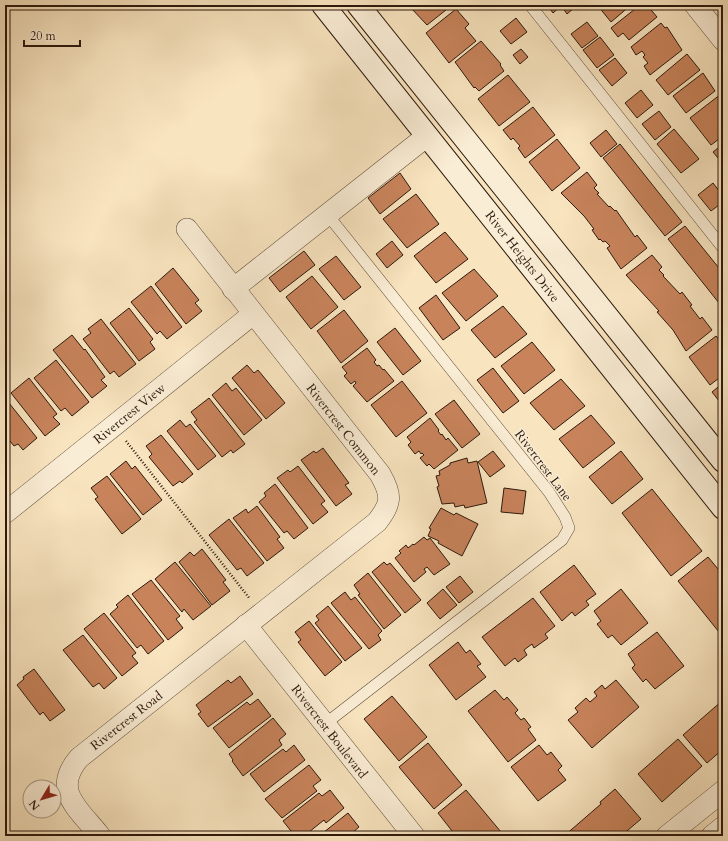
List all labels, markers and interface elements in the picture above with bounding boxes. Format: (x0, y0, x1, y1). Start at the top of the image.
scale bar (24, 22, 80, 48)
text: 20 m (30, 28, 57, 44)
street label: River Heights Drive (481, 207, 564, 306)
street label: Rivercrest View (90, 379, 170, 448)
street label: Rivercrest Common (302, 380, 385, 480)
street label: Rivercrest Lane (510, 426, 576, 505)
street label: Rivercrest Boulevard (287, 681, 372, 782)
street label: Rivercrest Road (87, 687, 166, 755)
north arrow (22, 779, 62, 819)
text: N (25, 796, 43, 813)

